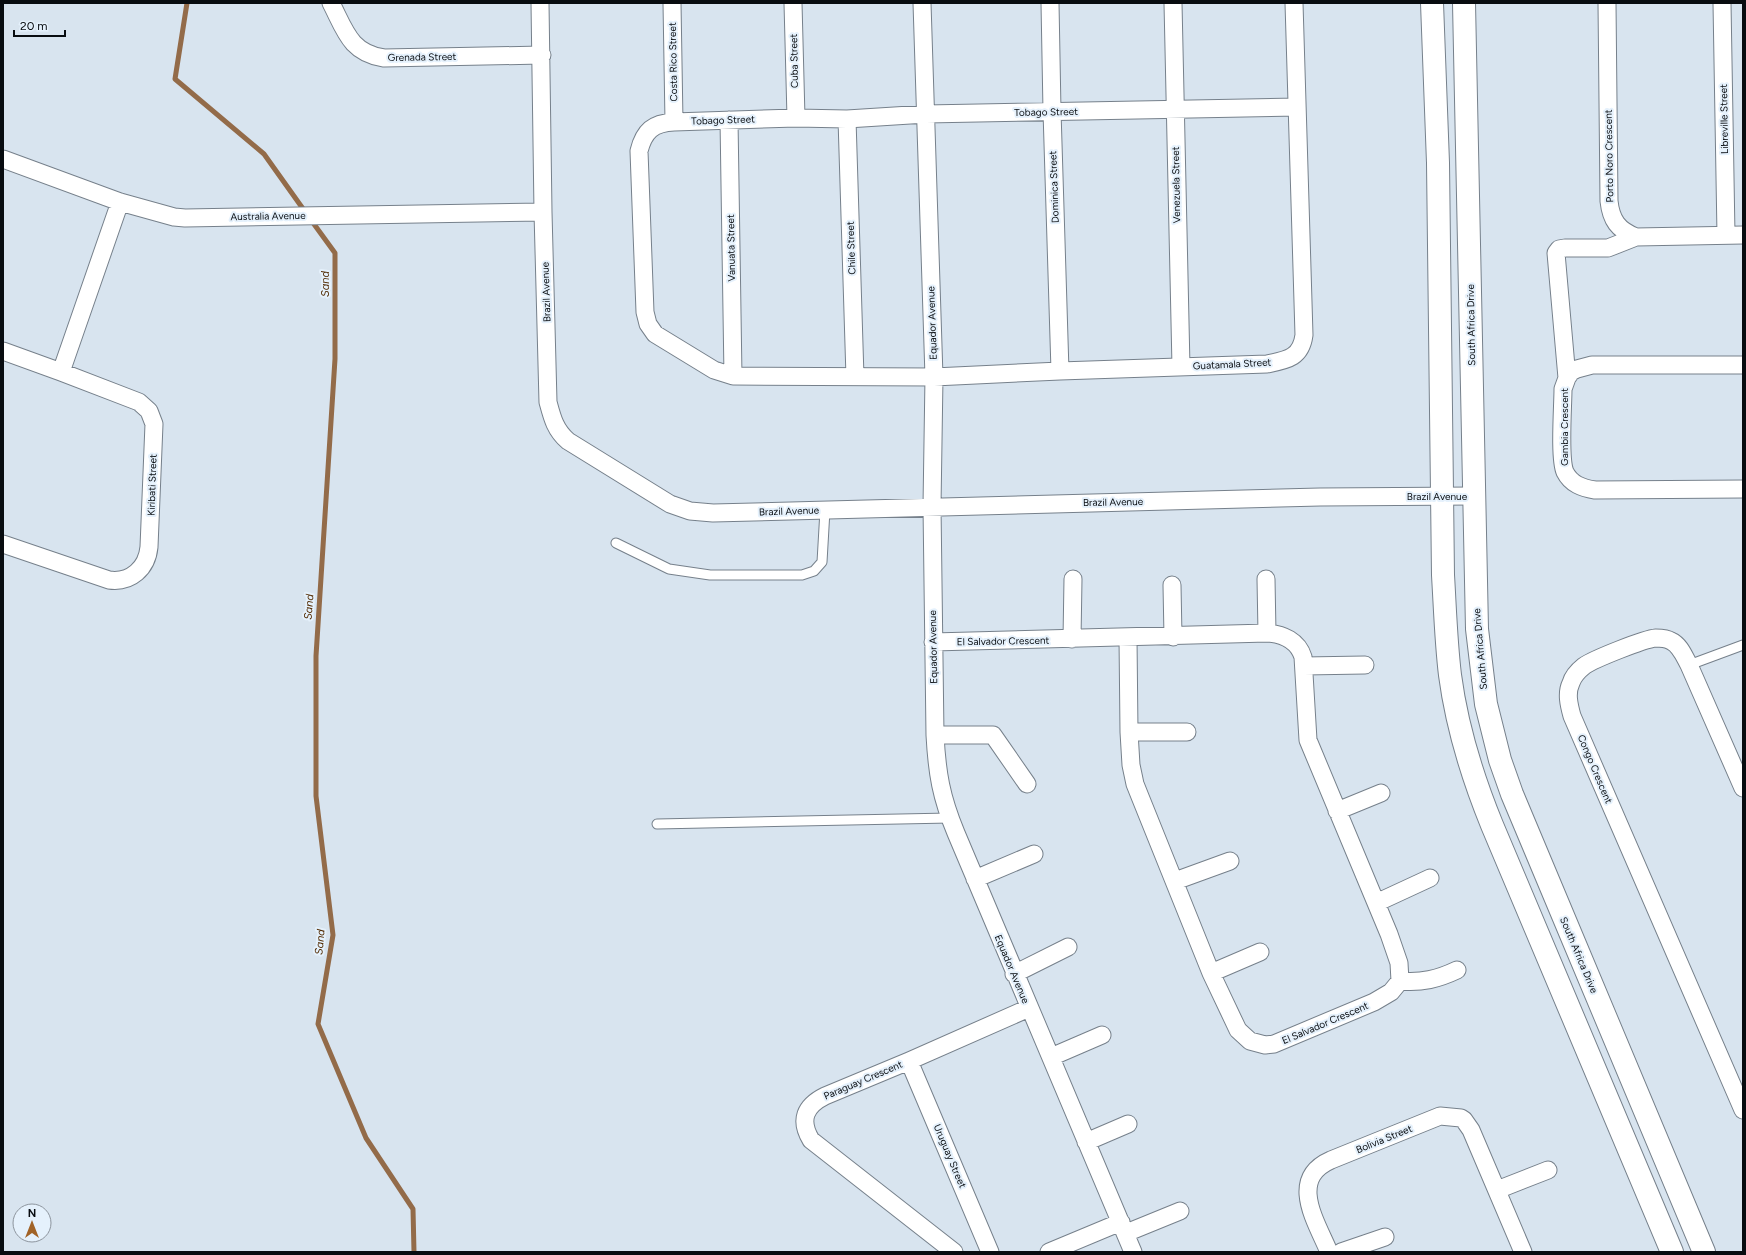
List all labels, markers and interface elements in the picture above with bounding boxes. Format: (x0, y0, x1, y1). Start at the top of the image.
scale bar (14, 12, 65, 38)
text: 20 m (20, 19, 48, 33)
street label: Costa Rico Street (666, 22, 680, 102)
street label: Cuba Street (787, 34, 801, 88)
street label: Grenada Street (388, 50, 457, 64)
street label: Libreville Street (1717, 84, 1731, 154)
street label: Tobago Street (1014, 105, 1078, 119)
street label: Porto Noro Crescent (1602, 109, 1616, 203)
street label: Tobago Street (691, 112, 755, 128)
street label: Venezuela Street (1169, 146, 1183, 223)
street label: Dominica Street (1046, 150, 1062, 223)
street label: Australia Avenue (230, 209, 306, 223)
street label: Vanuata Street (724, 214, 738, 282)
street label: Chile Street (844, 221, 858, 275)
street label: Brazil Avenue (538, 261, 554, 322)
water label: Sand (319, 271, 332, 297)
street label: South Africa Drive (1464, 284, 1478, 366)
street label: Equador Avenue (924, 285, 940, 360)
street label: Guatamala Street (1192, 355, 1272, 373)
street label: Gambia Crescent (1558, 388, 1571, 466)
street label: Kiribati Street (144, 454, 160, 516)
street label: Brazil Avenue (1407, 490, 1468, 503)
street label: Brazil Avenue (1083, 495, 1144, 509)
street label: Brazil Avenue (759, 503, 820, 519)
water label: Sand (302, 593, 316, 620)
street label: South Africa Drive (1470, 607, 1490, 690)
street label: Equador Avenue (926, 610, 940, 684)
street label: El Salvador Crescent (957, 634, 1050, 648)
street label: Congo Crescent (1575, 733, 1615, 806)
street label: South Africa Drive (1557, 915, 1601, 996)
water label: Sand (312, 928, 328, 955)
street label: Equador Avenue (992, 933, 1033, 1006)
street label: El Salvador Crescent (1280, 999, 1370, 1047)
street label: Paraguay Crescent (822, 1057, 905, 1102)
street label: Uruguay Street (931, 1122, 969, 1190)
street label: Bolivia Street (1354, 1122, 1414, 1156)
north arrow (12, 1203, 52, 1243)
text: N (28, 1207, 36, 1220)

